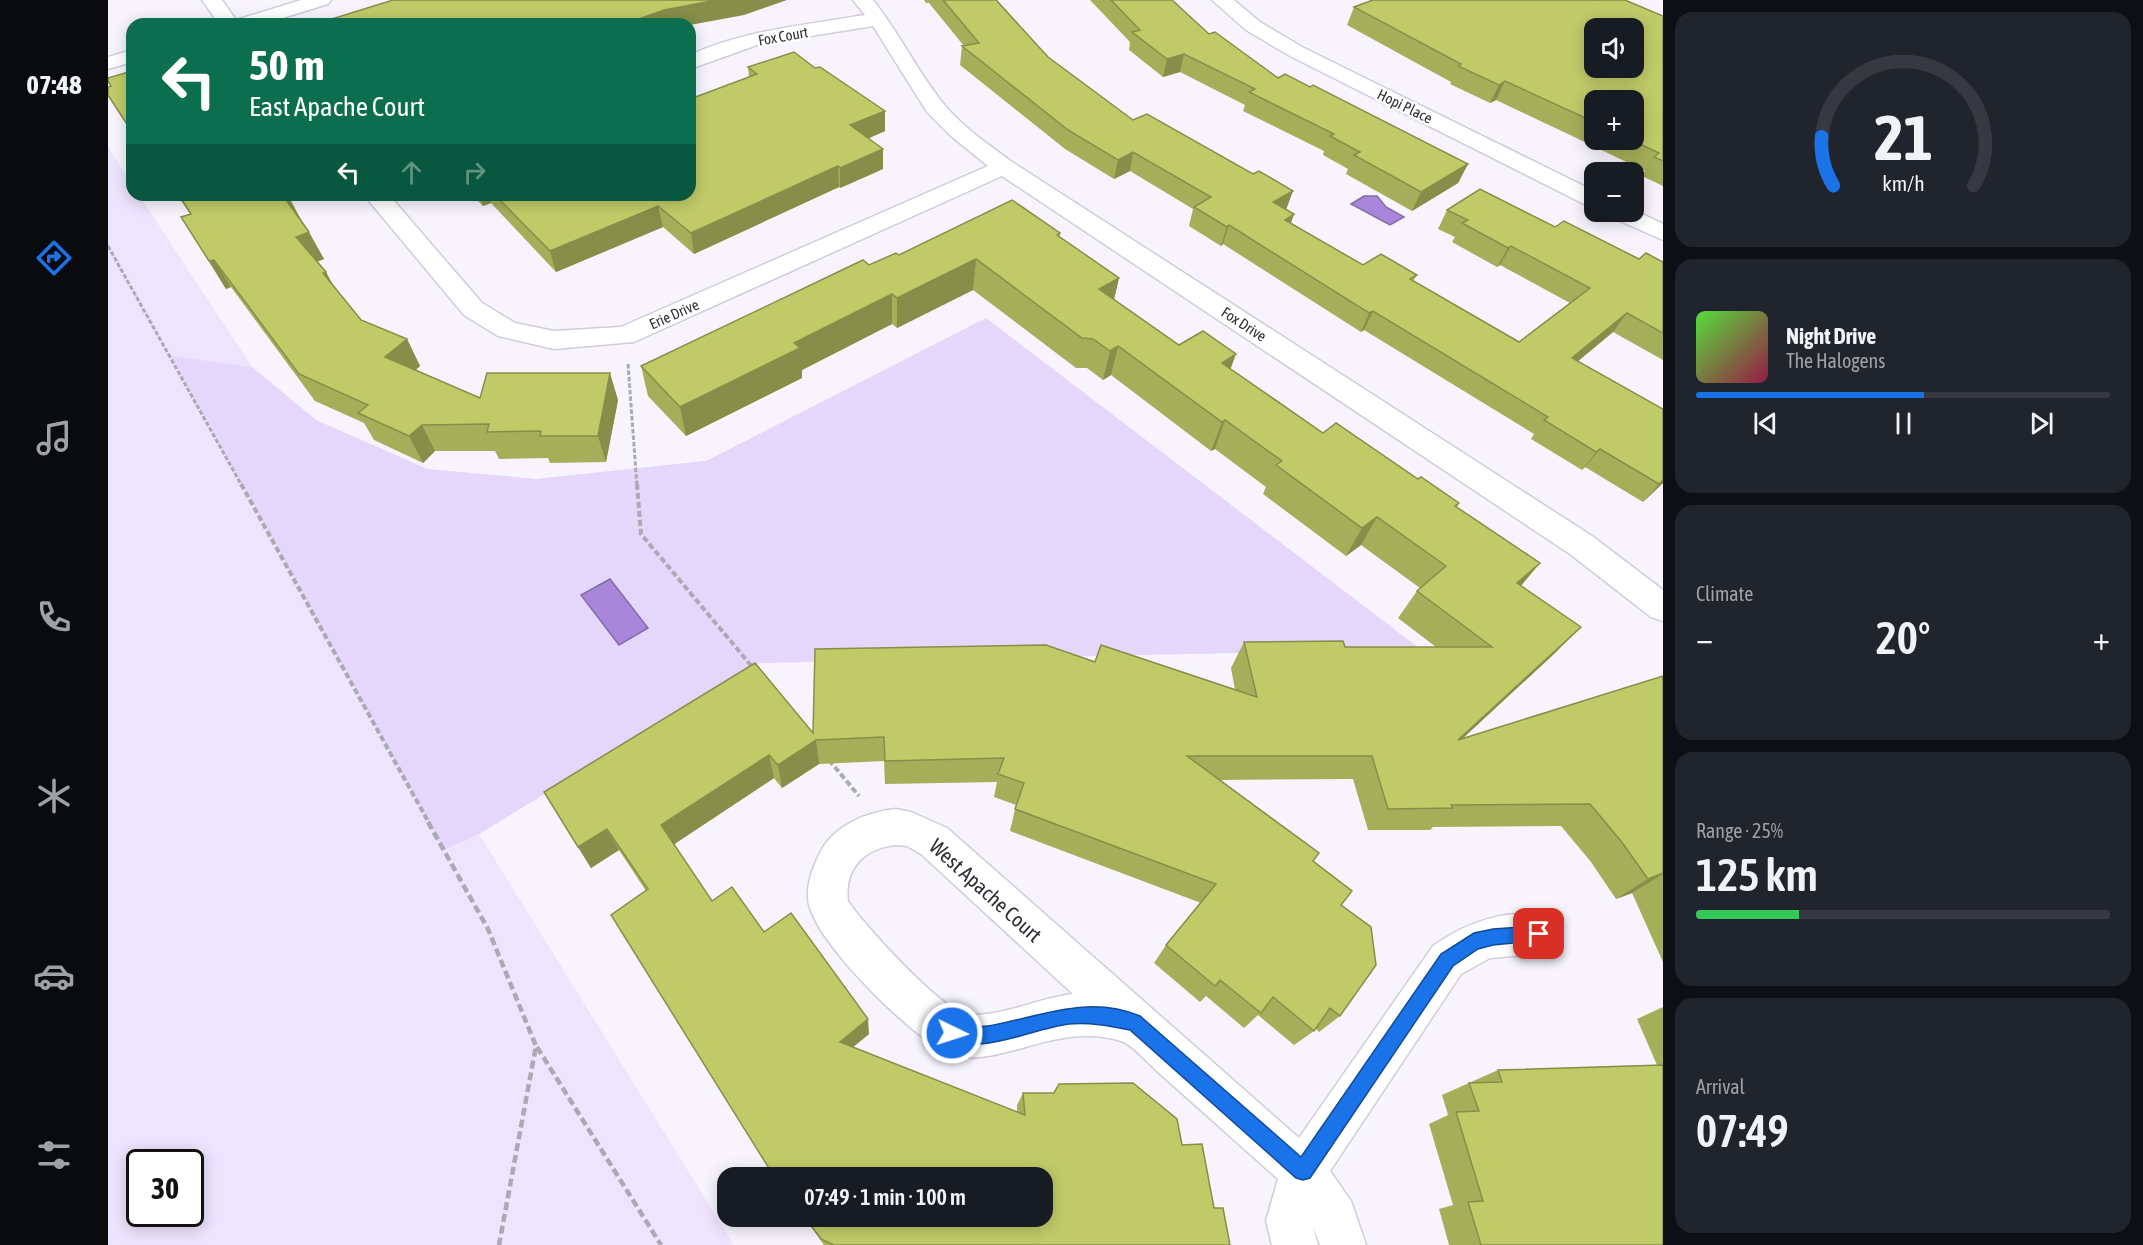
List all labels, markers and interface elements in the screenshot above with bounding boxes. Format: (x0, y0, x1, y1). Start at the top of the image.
map controls (1584, 18, 1644, 222)
button: sound (1584, 18, 1644, 78)
street label: Fox Court (757, 23, 809, 49)
text: 50 m (249, 41, 324, 89)
icon: left (150, 42, 228, 120)
text: 07:48 (26, 69, 82, 100)
street label: Hopi Place (1375, 85, 1435, 127)
button: + (1584, 90, 1644, 150)
text: East Apache Court (249, 91, 425, 122)
text: 21 (1874, 102, 1932, 173)
icon: left (332, 156, 365, 189)
icon: ahead (395, 156, 428, 189)
icon: right (458, 156, 491, 189)
button: − (1584, 162, 1644, 222)
text: km/h (1882, 172, 1924, 197)
icon: directions (33, 237, 75, 279)
street label: Erie Drive (647, 296, 701, 332)
street label: Fox Drive (1218, 303, 1270, 345)
text: Night Drive (1786, 323, 1876, 349)
text: The Halogens (1786, 349, 1885, 372)
icon: previous (1749, 407, 1782, 440)
icon: pause (1887, 407, 1920, 440)
icon: next (2025, 407, 2058, 440)
icon: music (33, 417, 75, 459)
text: Climate (1696, 582, 1753, 605)
icon: phone (33, 596, 75, 638)
text: 20° (1876, 612, 1930, 664)
text: − (1696, 619, 1713, 657)
text: + (2093, 619, 2110, 657)
icon: climate (33, 775, 75, 817)
text: Range · 25% (1696, 819, 1783, 842)
street label: West Apache Court (925, 833, 1047, 947)
text: 125 km (1696, 849, 1818, 901)
pin (1513, 908, 1564, 959)
icon: arrive (1522, 917, 1555, 950)
icon: car (33, 955, 75, 997)
position arrow (920, 1001, 984, 1065)
text: Arrival (1696, 1075, 1745, 1098)
text: 07:49 (1696, 1105, 1789, 1157)
icon: filters (33, 1134, 75, 1176)
speed limit sign: 30 (126, 1149, 204, 1227)
text: 07:49 · 1 min · 100 m (804, 1184, 966, 1210)

